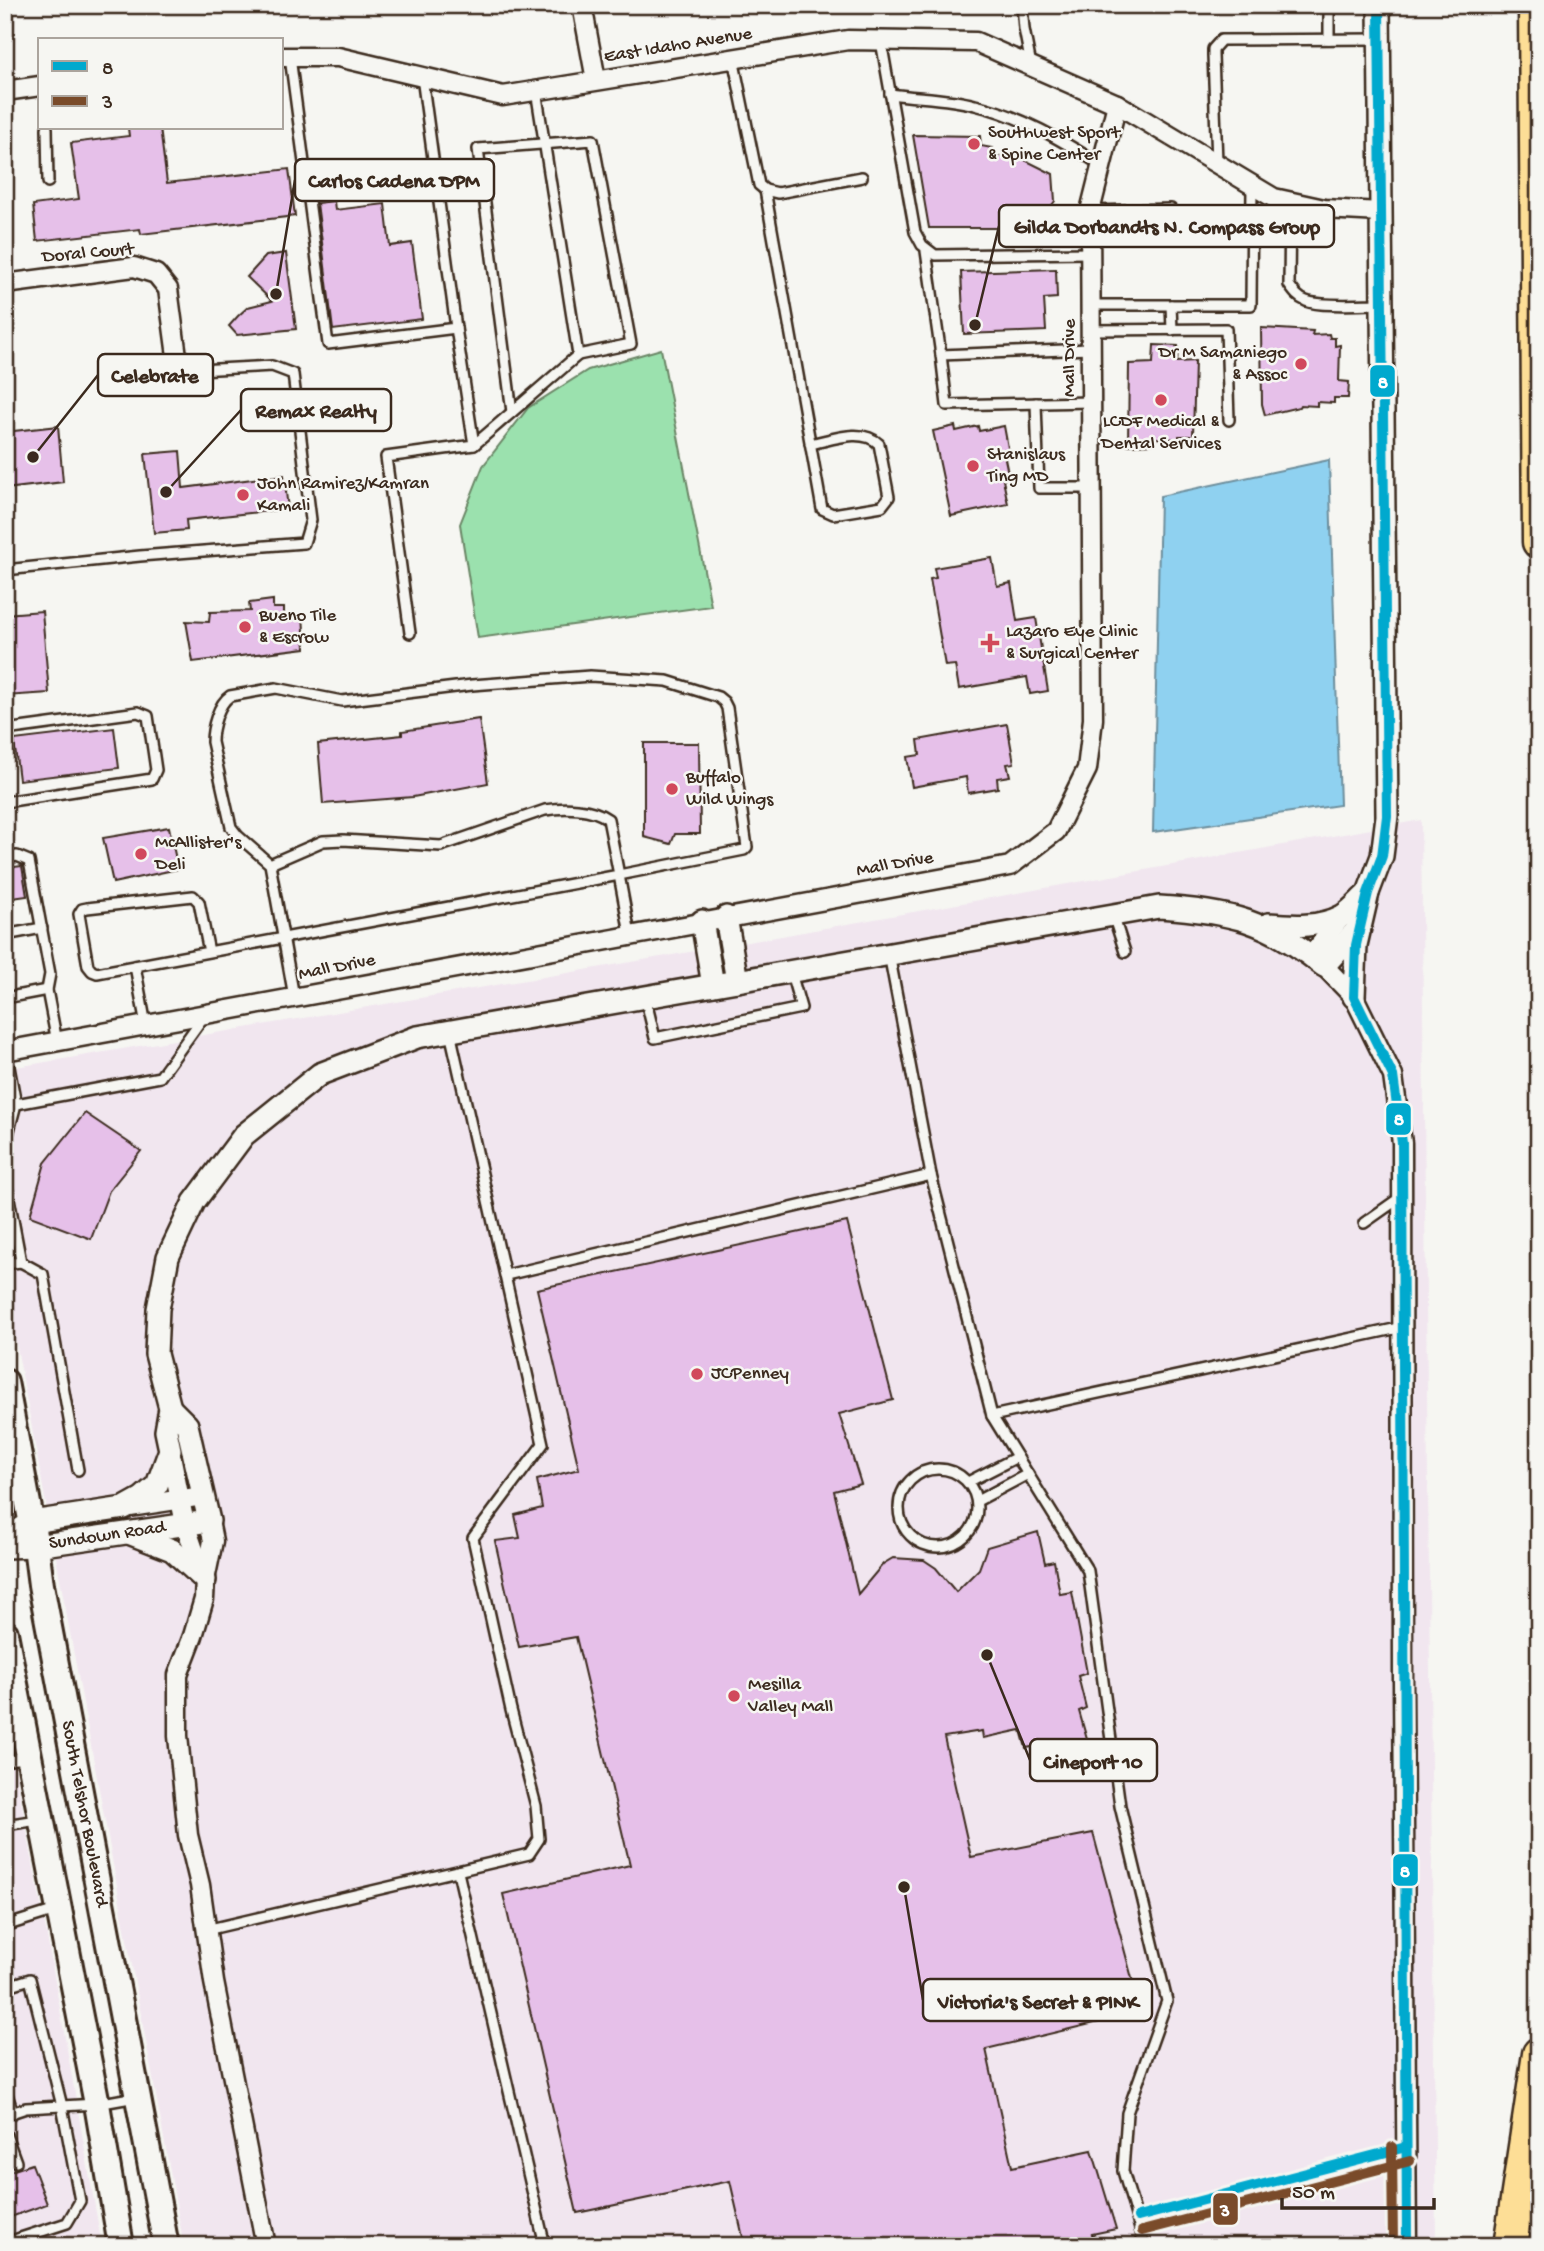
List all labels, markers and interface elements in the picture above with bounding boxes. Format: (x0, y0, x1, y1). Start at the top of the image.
street label: East Idaho Avenue (602, 23, 754, 69)
legend (38, 38, 284, 130)
text: 8 (102, 58, 114, 83)
text: 3 (101, 92, 113, 117)
place label: Southwest Sport & Spine Center (988, 122, 1122, 167)
marker: Southwest Sport & Spine Center (966, 136, 982, 152)
callout: Carlos Cadena DPM (295, 159, 494, 201)
text: Carlos Cadena DPM (307, 171, 481, 196)
callout: Gilda Dorbandts N. Compass Group (999, 205, 1334, 247)
text: Gilda Dorbandts N. Compass Group (1014, 217, 1321, 242)
street label: Doral Court (39, 238, 137, 270)
street label: Mall Drive (1059, 319, 1082, 397)
place label: Dr M Samaniego & Assoc (1157, 342, 1288, 387)
callout: Celebrate (98, 354, 213, 396)
marker: Dr M Samaniego & Assoc (1293, 356, 1309, 372)
line badge: 8 (1369, 364, 1396, 398)
text: Celebrate (110, 366, 200, 391)
text: 8 (1378, 373, 1389, 396)
callout: Remax Realty (241, 389, 391, 431)
marker: LCDF Medical & Dental Services (1153, 392, 1169, 408)
text: Remax Realty (254, 401, 377, 426)
place label: LCDF Medical & Dental Services (1099, 411, 1222, 456)
place label: Stanislaus Ting MD (986, 444, 1066, 489)
marker: Stanislaus Ting MD (965, 458, 981, 474)
place label: John Ramirez/Kamran Kamali (257, 473, 429, 518)
marker: John Ramirez/Kamran Kamali (235, 487, 251, 503)
place label: Bueno Tile & Escrow (258, 605, 336, 650)
marker: Bueno Tile & Escrow (237, 619, 253, 635)
place label: Lazaro Eye Clinic & Surgical Center (1006, 621, 1140, 666)
marker: Lazaro Eye Clinic & Surgical Center (980, 633, 1000, 653)
place label: Buffalo Wild Wings (685, 767, 774, 812)
marker: Buffalo Wild Wings (664, 781, 680, 797)
place label: McAllister's Deli (153, 832, 242, 877)
marker: McAllister's Deli (133, 846, 149, 862)
street label: Mall Drive (855, 847, 936, 883)
street label: Mall Drive (297, 949, 378, 987)
line badge: 8 (1385, 1102, 1412, 1136)
text: 8 (1394, 1110, 1405, 1133)
place label: JCPenney (711, 1363, 790, 1386)
marker: JCPenney (689, 1366, 705, 1382)
street label: Sundown Road (47, 1516, 169, 1555)
place label: Mesilla Valley Mall (747, 1674, 833, 1719)
marker: Mesilla Valley Mall (726, 1688, 742, 1704)
street label: South Telshor Boulevard (55, 1719, 113, 1911)
callout: Cineport 10 (1030, 1739, 1157, 1781)
text: Cineport 10 (1042, 1752, 1143, 1777)
line badge: 8 (1392, 1853, 1419, 1887)
text: 8 (1400, 1862, 1411, 1885)
callout: Victoria's Secret & PINK (923, 1979, 1152, 2021)
text: Victoria's Secret & PINK (937, 1992, 1141, 2017)
scale bar (1282, 2167, 1434, 2211)
text: 50 m (1292, 2182, 1335, 2207)
line badge: 3 (1212, 2192, 1239, 2226)
text: 3 (1219, 2201, 1230, 2224)

